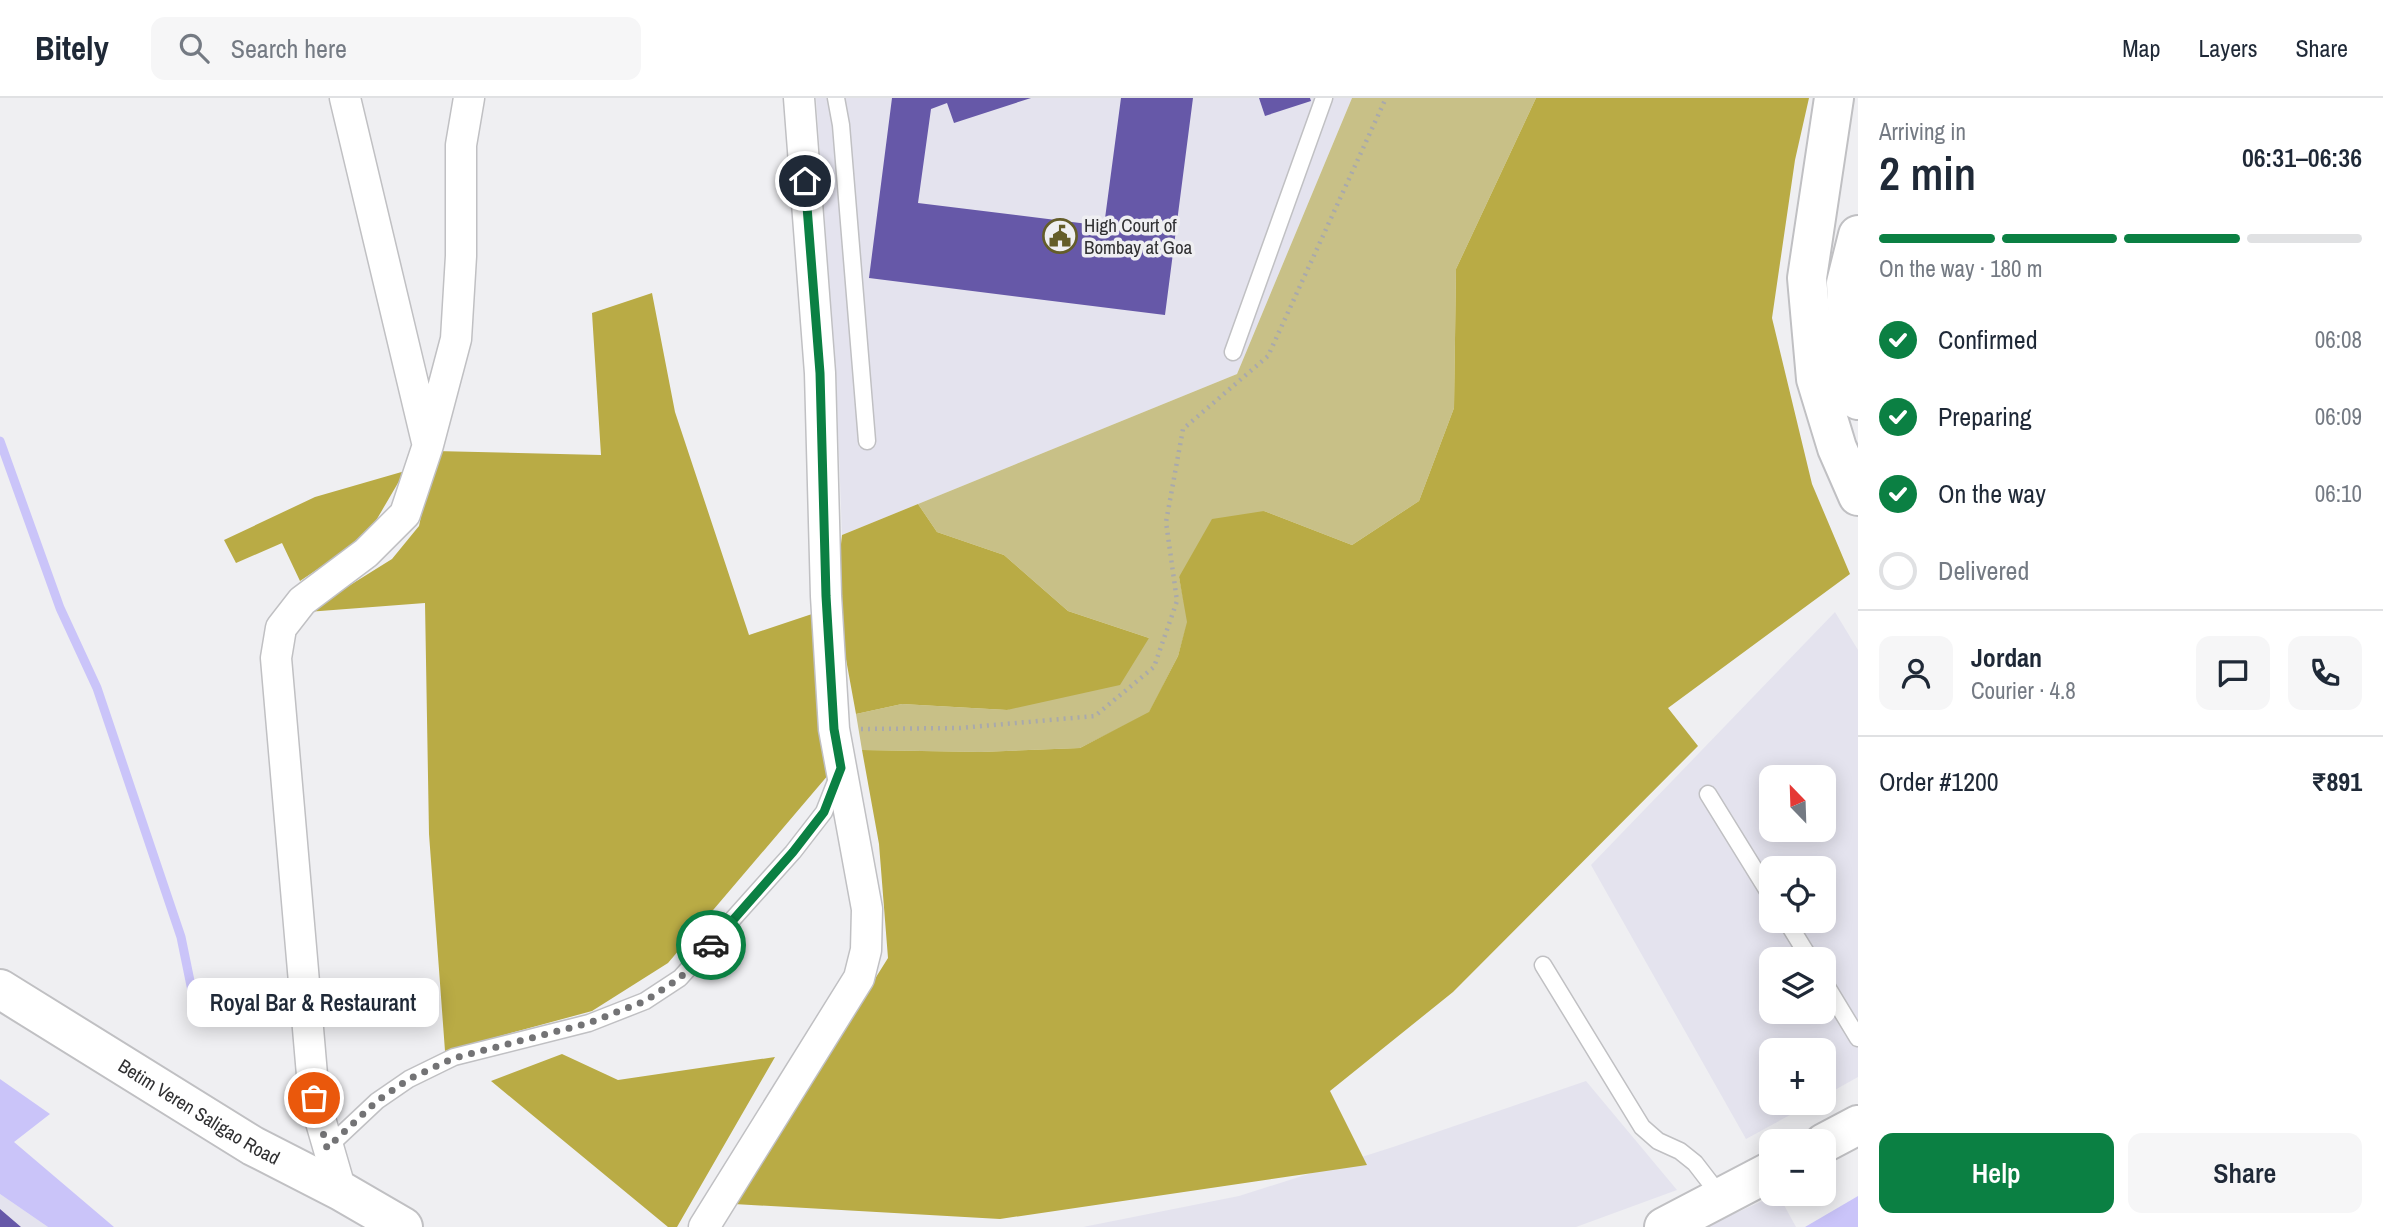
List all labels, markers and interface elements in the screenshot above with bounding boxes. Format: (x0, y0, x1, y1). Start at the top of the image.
search box (151, 17, 641, 80)
text: Bitely (35, 26, 109, 70)
icon: search (175, 29, 213, 67)
text: Search here (231, 31, 347, 66)
text: Map (2122, 32, 2160, 64)
text: Layers (2198, 32, 2257, 64)
text: Share (2295, 32, 2348, 64)
text: Arriving in (1879, 116, 1966, 147)
text: 06:31–06:36 (2242, 140, 2362, 175)
text: 2 min (1879, 142, 1976, 204)
pin (775, 151, 835, 211)
icon: home (786, 162, 824, 200)
place label: High Court of Bombay at Goa (1084, 212, 1193, 260)
public building icon: High Court of Bombay at Goa (1041, 217, 1079, 255)
text: On the way · 180 m (1879, 253, 2043, 284)
icon: check (1879, 321, 1917, 359)
text: Confirmed (1938, 322, 2038, 357)
text: 06:08 (2315, 324, 2362, 355)
icon: check (1879, 398, 1917, 436)
text: Preparing (1938, 399, 2032, 434)
text: 06:09 (2315, 401, 2362, 432)
icon: check (1879, 475, 1917, 513)
text: On the way (1938, 476, 2046, 511)
text: 06:10 (2315, 478, 2362, 509)
text: Delivered (1938, 553, 2029, 588)
button: person (1879, 636, 1953, 710)
button: chat (2196, 636, 2270, 710)
button: phone (2288, 636, 2362, 710)
text: Jordan (1971, 640, 2042, 675)
text: Courier · 4.8 (1971, 675, 2076, 706)
text: Order #1200 (1879, 764, 1999, 799)
text: ₹891 (2311, 764, 2362, 799)
north arrow (1759, 765, 1836, 842)
map controls (1759, 765, 1836, 1206)
button: locate (1759, 856, 1836, 933)
courier (676, 910, 746, 980)
icon: car (692, 926, 730, 964)
button: layers (1759, 947, 1836, 1024)
callout: Royal Bar & Restaurant (188, 979, 440, 1028)
text: Royal Bar & Restaurant (210, 987, 416, 1018)
button: + (1759, 1038, 1836, 1115)
street label: Betim Veren Saligao Road (114, 1053, 284, 1171)
pin (284, 1068, 344, 1128)
icon: bag (295, 1079, 333, 1117)
button: − (1759, 1129, 1836, 1206)
button: Help (1879, 1133, 2114, 1213)
button: Share (2128, 1133, 2362, 1213)

